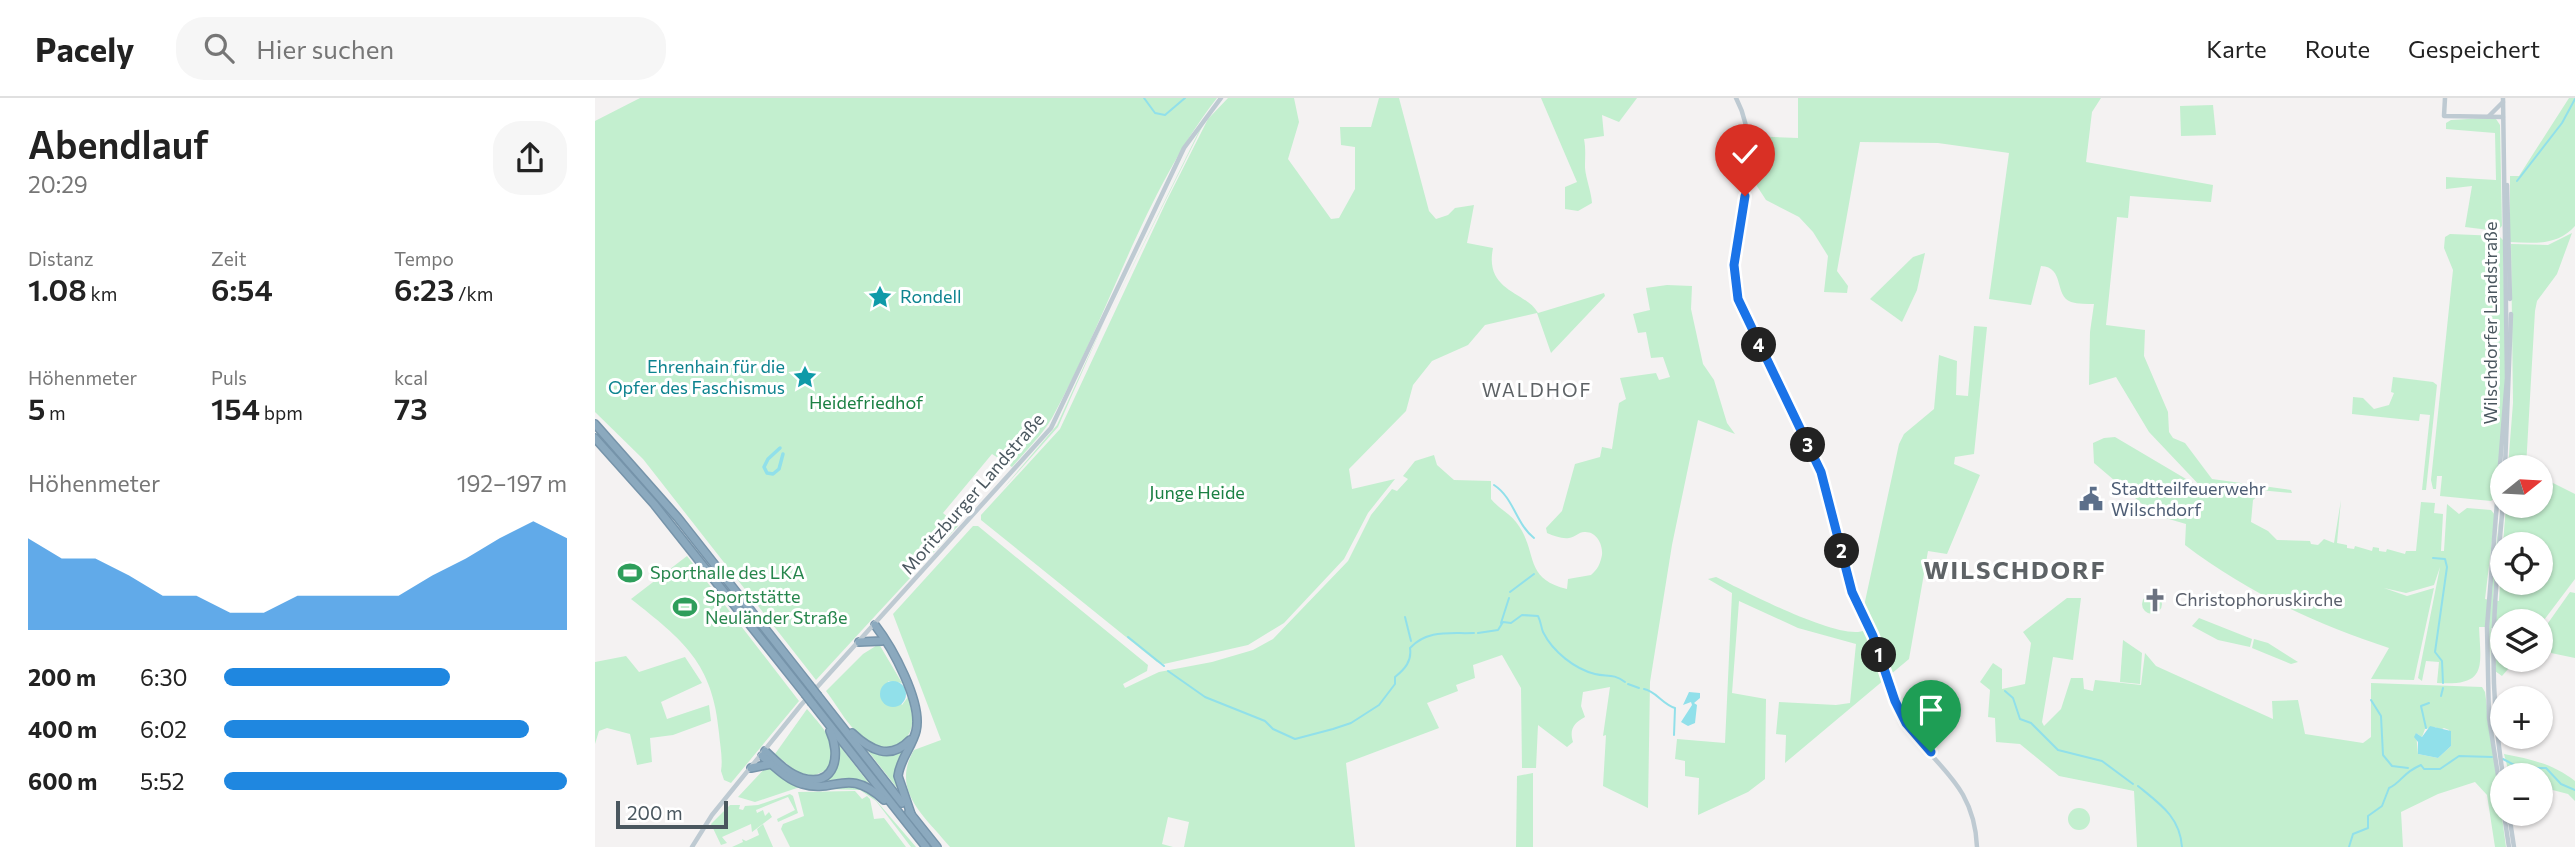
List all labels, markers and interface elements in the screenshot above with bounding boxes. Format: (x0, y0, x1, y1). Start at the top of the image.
search box (176, 17, 666, 80)
text: Pacely (35, 28, 134, 69)
icon: search (200, 29, 238, 67)
text: Hier suchen (256, 33, 394, 64)
text: Karte (2206, 34, 2267, 63)
text: Route (2305, 34, 2370, 63)
text: Gespeichert (2408, 34, 2540, 63)
text: Abendlauf (28, 120, 209, 167)
button: share (493, 121, 567, 195)
pin (1715, 124, 1775, 196)
icon: check (1726, 135, 1764, 173)
text: 20:29 (28, 170, 88, 198)
street label: Wilschdorfer Landstraße (2479, 222, 2501, 424)
text: Distanz (28, 247, 94, 270)
text: Zeit (211, 247, 246, 270)
text: Tempo (394, 247, 454, 270)
text: 1.08 (28, 270, 87, 307)
text: 6:54 (211, 270, 273, 307)
text: 6:23 (394, 270, 454, 307)
text: km (87, 282, 117, 305)
text: /km (454, 282, 493, 305)
place icon: Rondell (866, 283, 894, 311)
place label: Rondell (900, 285, 962, 307)
pin: 4 (1741, 328, 1777, 362)
text: 4 (1753, 333, 1764, 356)
place label: Ehrenhain für die Opfer des Faschismus (608, 355, 785, 398)
place icon: Ehrenhain für die Opfer des Faschismus (791, 363, 819, 391)
text: Höhenmeter (28, 366, 137, 389)
text: Puls (211, 366, 247, 389)
text: kcal (394, 366, 428, 389)
district label: WALDHOF (1482, 378, 1592, 401)
text: 5 (28, 389, 45, 426)
text: 154 (211, 389, 260, 426)
text: 73 (394, 389, 428, 426)
park label: Heidefriedhof (809, 391, 924, 413)
text: m (45, 401, 66, 424)
text: bpm (260, 401, 303, 424)
street label: Moritzburger Landstraße (896, 408, 1048, 578)
pin: 3 (1791, 428, 1825, 462)
text: 3 (1802, 433, 1813, 456)
north arrow (2490, 455, 2553, 518)
map controls (2490, 455, 2553, 826)
text: Höhenmeter (28, 469, 160, 497)
text: 192–197 m (457, 469, 567, 497)
place label: Stadtteilfeuerwehr Wilschdorf (2111, 477, 2266, 520)
park label: Junge Heide (1149, 481, 1245, 503)
public building icon: Stadtteilfeuerwehr Wilschdorf (2077, 485, 2105, 513)
button: locate (2490, 532, 2553, 595)
pin: 2 (1825, 533, 1859, 568)
text: 2 (1836, 539, 1847, 562)
district label: WILSCHDORF (1923, 555, 2107, 584)
sports icon: Sporthalle des LKA (616, 559, 644, 587)
place label: Sporthalle des LKA (650, 561, 805, 583)
place label: Sportstätte Neuländer Straße (705, 585, 847, 628)
church icon: Christophoruskirche (2141, 586, 2169, 614)
place label: Christophoruskirche (2175, 588, 2343, 610)
sports icon: Sportstätte Neuländer Straße (671, 593, 699, 621)
button: layers (2490, 609, 2553, 672)
pin: 1 (1861, 638, 1897, 672)
text: 1 (1874, 643, 1883, 666)
text: 200 m (28, 663, 96, 691)
text: 6:30 (140, 663, 188, 691)
pin (1901, 680, 1961, 752)
button: + (2490, 686, 2553, 749)
icon: arrive (1912, 691, 1950, 729)
text: 400 m (28, 715, 97, 743)
text: 6:02 (140, 715, 187, 743)
button: − (2490, 763, 2553, 826)
text: 600 m (28, 767, 97, 795)
text: 5:52 (140, 767, 185, 795)
scale bar (616, 798, 728, 830)
text: 200 m (627, 801, 683, 824)

